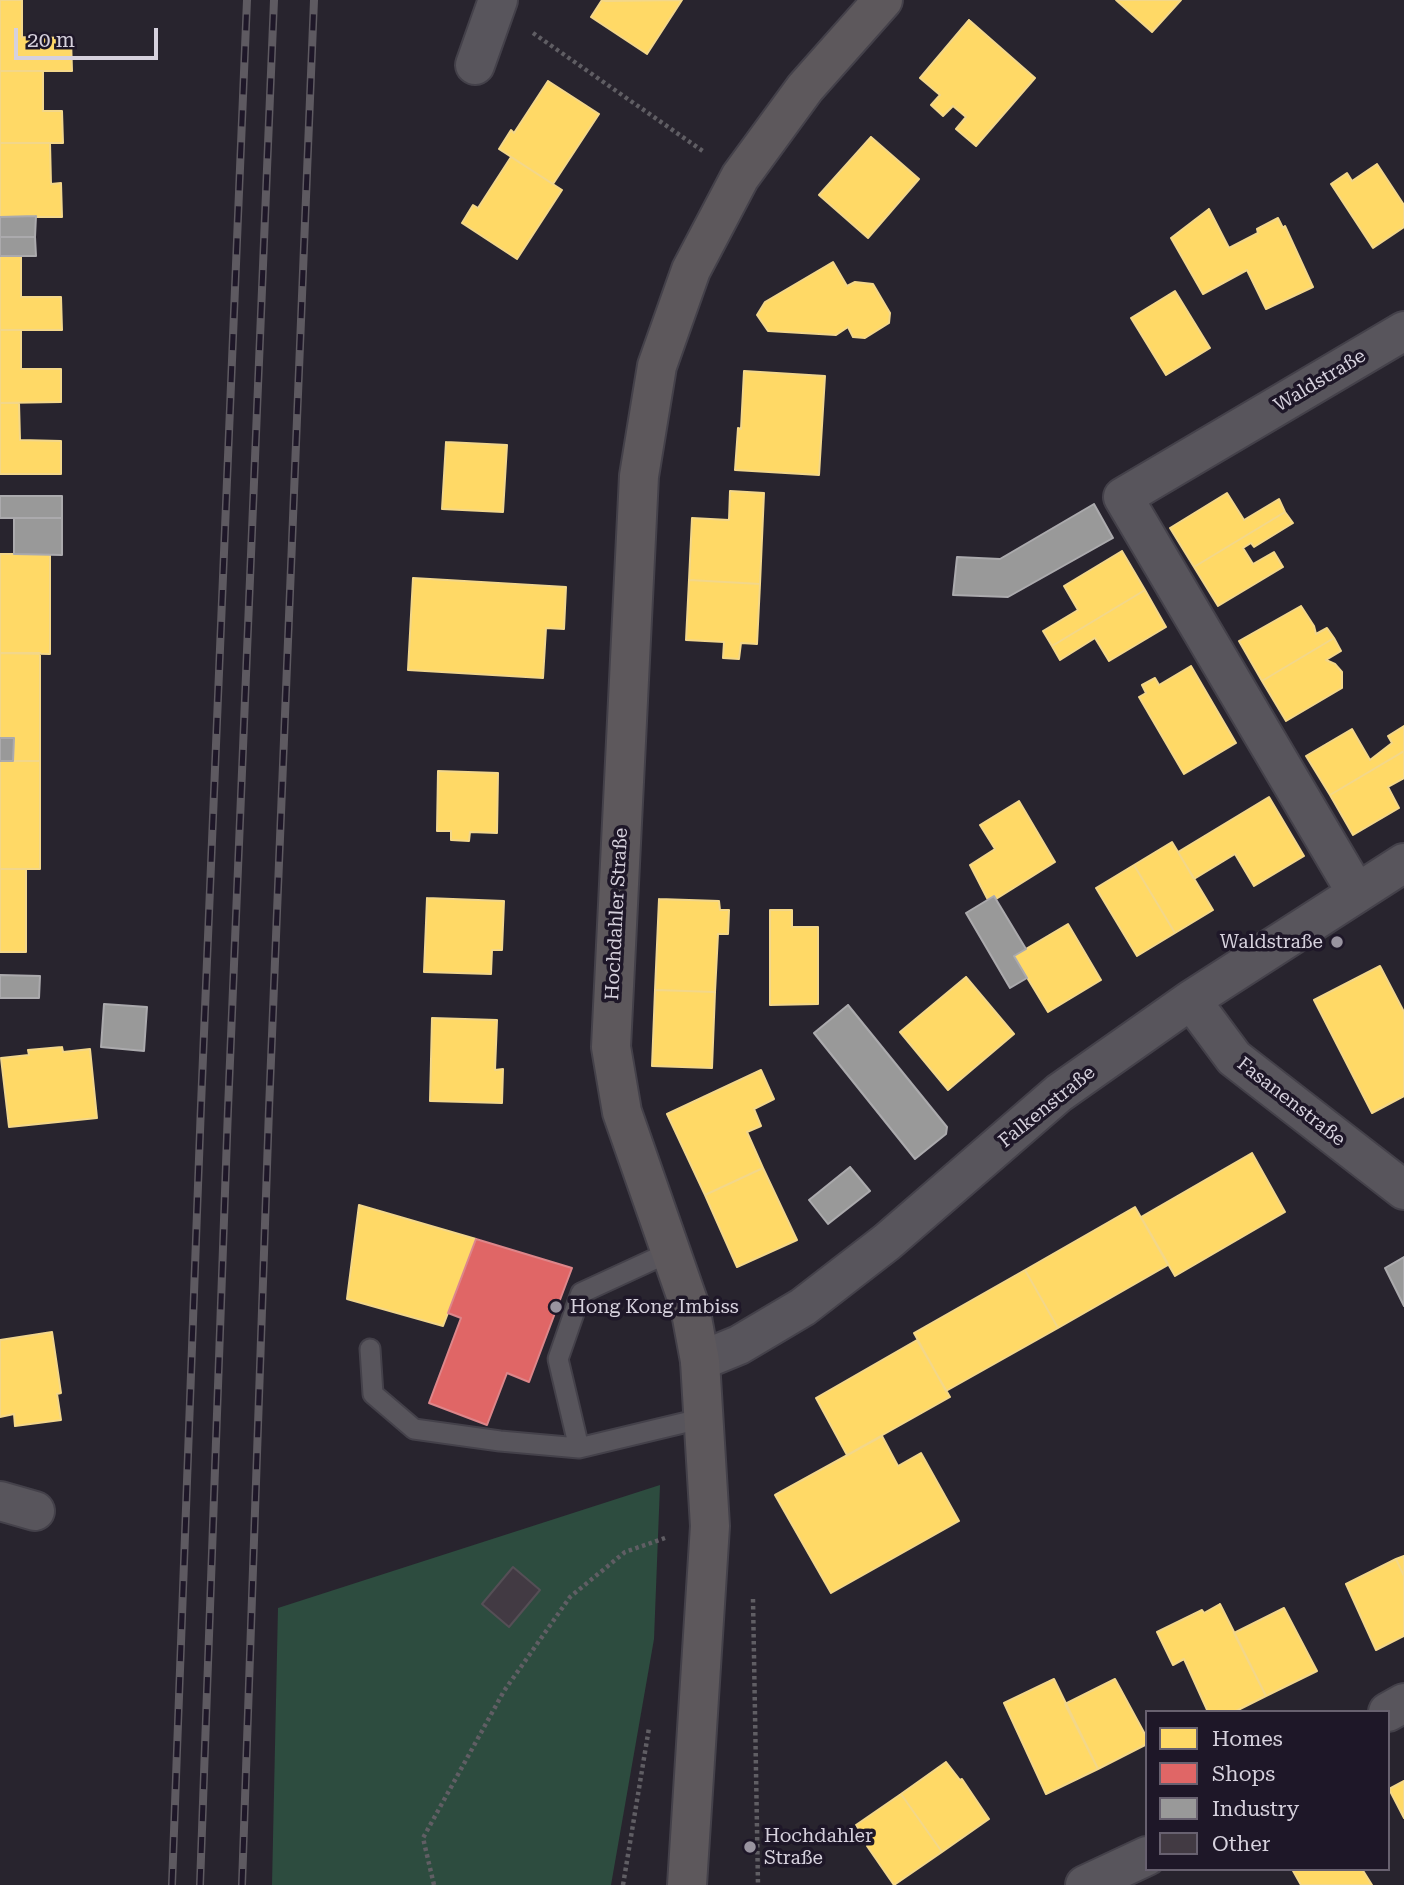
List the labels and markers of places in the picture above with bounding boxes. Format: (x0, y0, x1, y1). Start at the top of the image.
place label: Waldstraße (1220, 931, 1323, 953)
marker: Waldstraße (1329, 934, 1345, 950)
place label: Hong Kong Imbiss (570, 1296, 739, 1318)
marker: Hong Kong Imbiss (548, 1299, 564, 1315)
place label: Hochdahler Straße (764, 1825, 873, 1869)
marker: Hochdahler Straße (742, 1839, 758, 1855)

